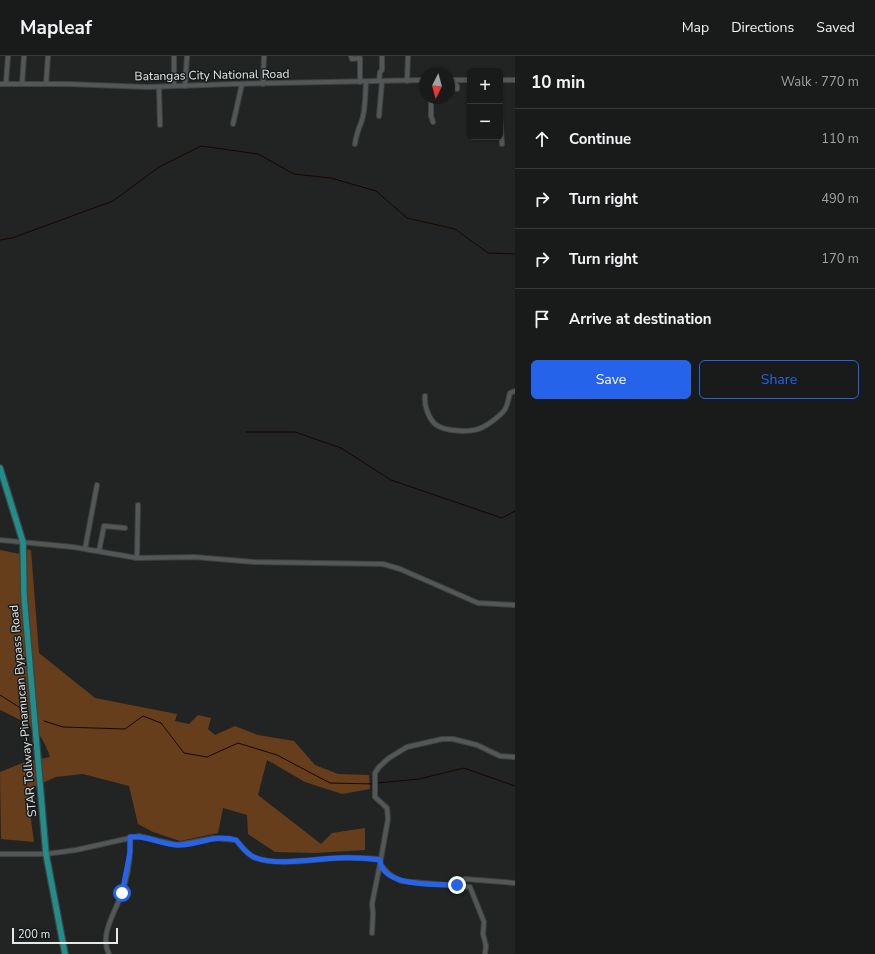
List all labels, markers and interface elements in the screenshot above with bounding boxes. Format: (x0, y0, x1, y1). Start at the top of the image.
text: Mapleaf (20, 15, 92, 41)
text: Map (682, 18, 709, 37)
text: Directions (731, 18, 794, 37)
text: Saved (816, 18, 855, 37)
street label: Batangas City National Road (134, 66, 290, 84)
north arrow (419, 68, 455, 104)
map controls (467, 68, 503, 140)
button: + (467, 68, 503, 104)
text: 10 min (531, 71, 585, 94)
text: Walk · 770 m (781, 73, 859, 91)
button: − (467, 104, 503, 140)
icon: ahead (531, 128, 553, 150)
text: Continue (569, 129, 631, 149)
text: 110 m (821, 130, 859, 148)
icon: right (531, 188, 553, 210)
text: Turn right (569, 189, 638, 209)
text: 490 m (821, 190, 859, 208)
icon: right (531, 248, 553, 270)
text: Turn right (569, 249, 638, 269)
text: 170 m (821, 250, 859, 268)
icon: arrive (531, 308, 553, 330)
text: Arrive at destination (569, 309, 712, 329)
button: Save (531, 360, 691, 399)
button: Share (699, 360, 859, 399)
street label: STAR Tollway-Pinamucan Bypass Road (6, 604, 40, 818)
route end (448, 876, 466, 894)
route start (113, 884, 131, 902)
scale bar (12, 926, 118, 945)
text: 200 m (18, 927, 50, 942)

